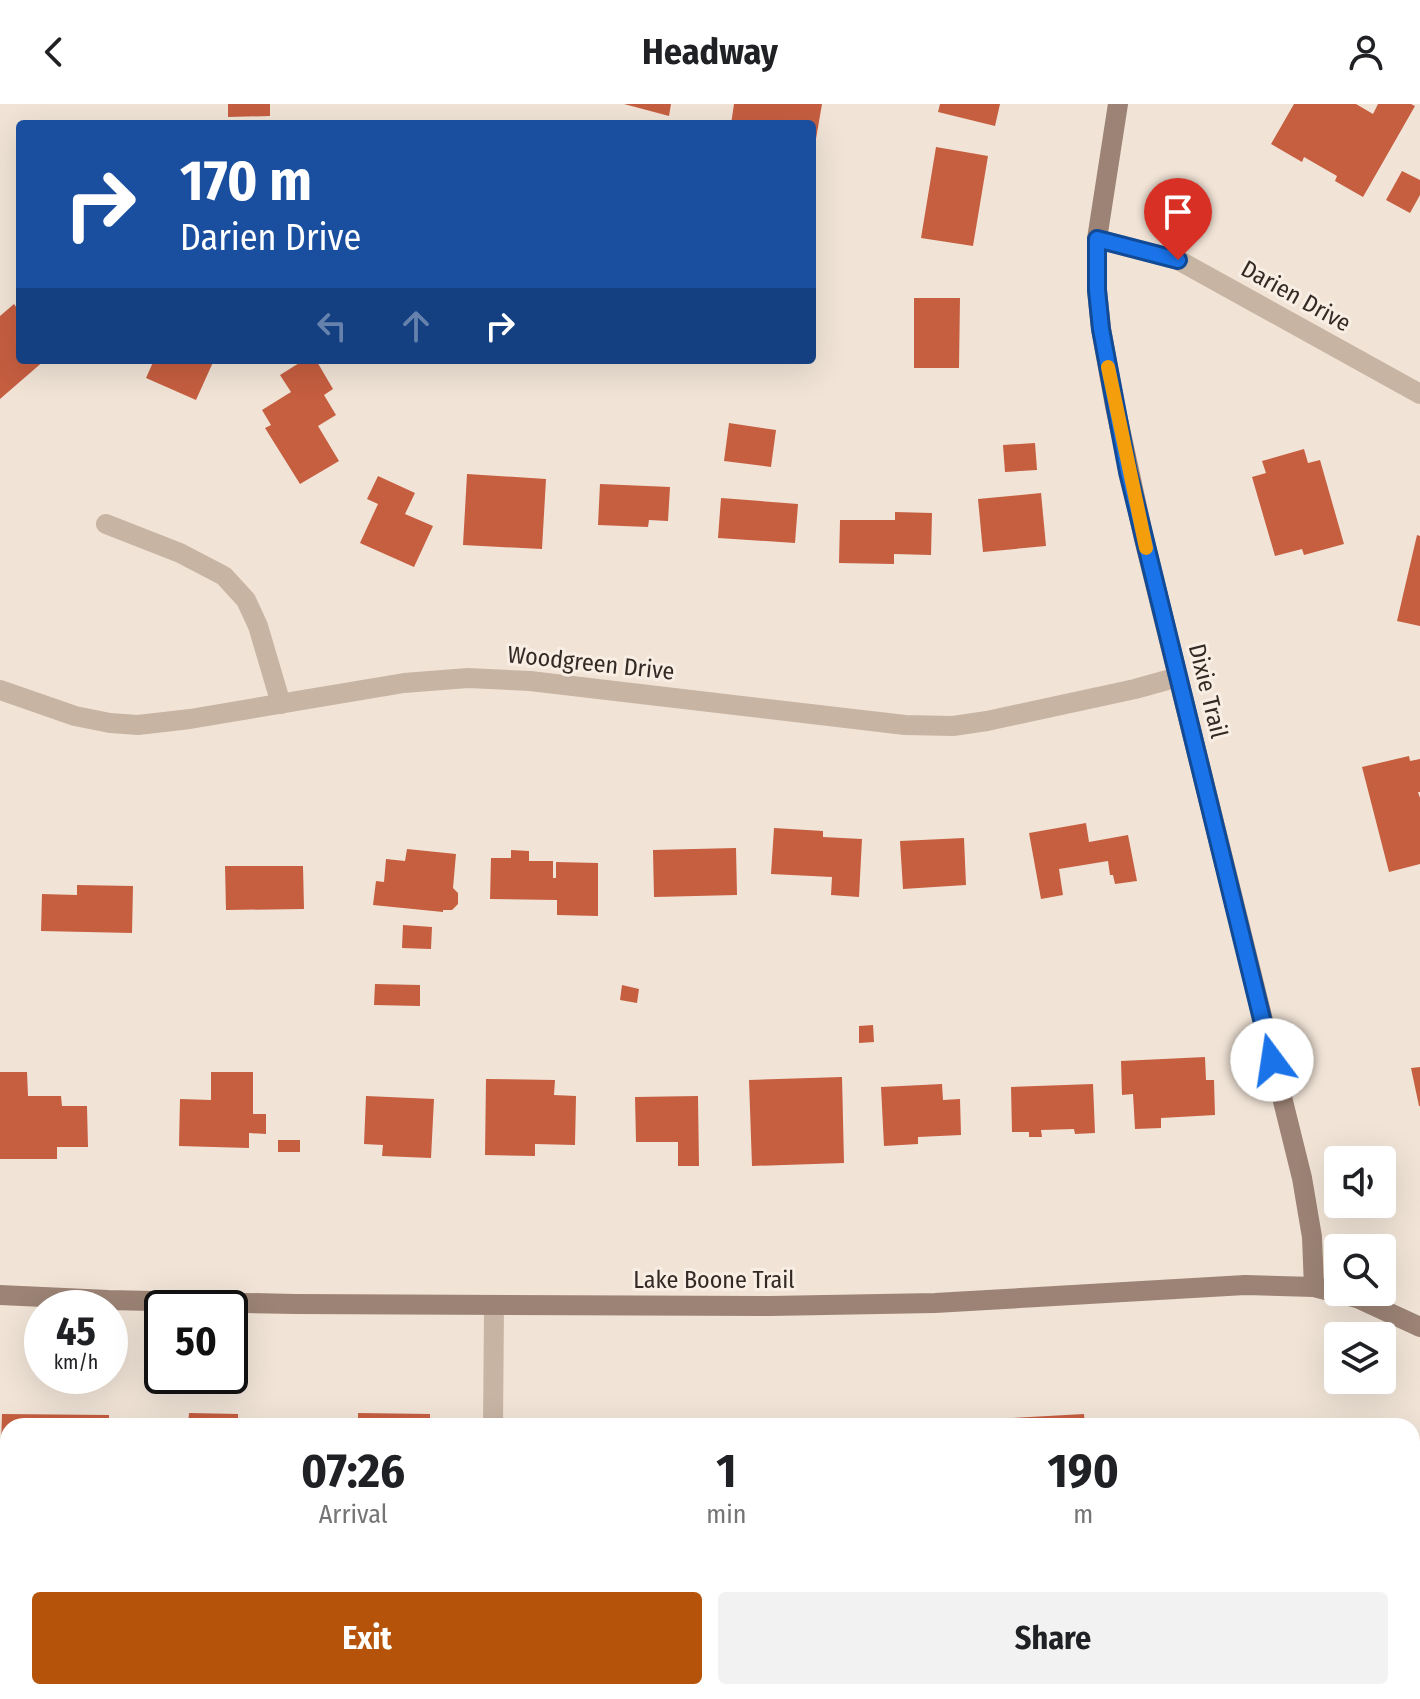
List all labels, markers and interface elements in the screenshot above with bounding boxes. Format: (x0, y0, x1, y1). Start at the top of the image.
icon: back (32, 30, 76, 74)
text: Headway (642, 30, 778, 74)
icon: person (1344, 30, 1388, 74)
text: 170 m (180, 148, 312, 215)
icon: right (48, 152, 152, 256)
pin (1144, 178, 1212, 260)
icon: arrive (1156, 190, 1200, 234)
text: Darien Drive (180, 216, 361, 260)
street label: Darien Drive (1236, 254, 1356, 338)
icon: left (310, 304, 354, 348)
icon: ahead (394, 304, 438, 348)
icon: right (478, 304, 522, 348)
street label: Woodgreen Drive (506, 640, 676, 686)
street label: Dixie Trail (1183, 641, 1233, 741)
position arrow (1230, 1018, 1314, 1102)
map controls (1324, 1146, 1396, 1394)
button: sound (1324, 1146, 1396, 1218)
button: search (1324, 1234, 1396, 1306)
street label: Lake Boone Trail (633, 1266, 795, 1294)
speed limit sign: 50 (144, 1290, 248, 1394)
text: 45 (56, 1308, 96, 1356)
button: layers (1324, 1322, 1396, 1394)
text: km/h (54, 1350, 98, 1374)
text: 07:26 (301, 1442, 405, 1500)
text: 1 (716, 1442, 737, 1500)
text: 190 (1048, 1442, 1119, 1500)
text: Arrival (319, 1499, 388, 1530)
text: min (706, 1499, 747, 1530)
text: m (1073, 1499, 1093, 1530)
button: Exit (32, 1592, 702, 1684)
button: Share (718, 1592, 1388, 1684)

